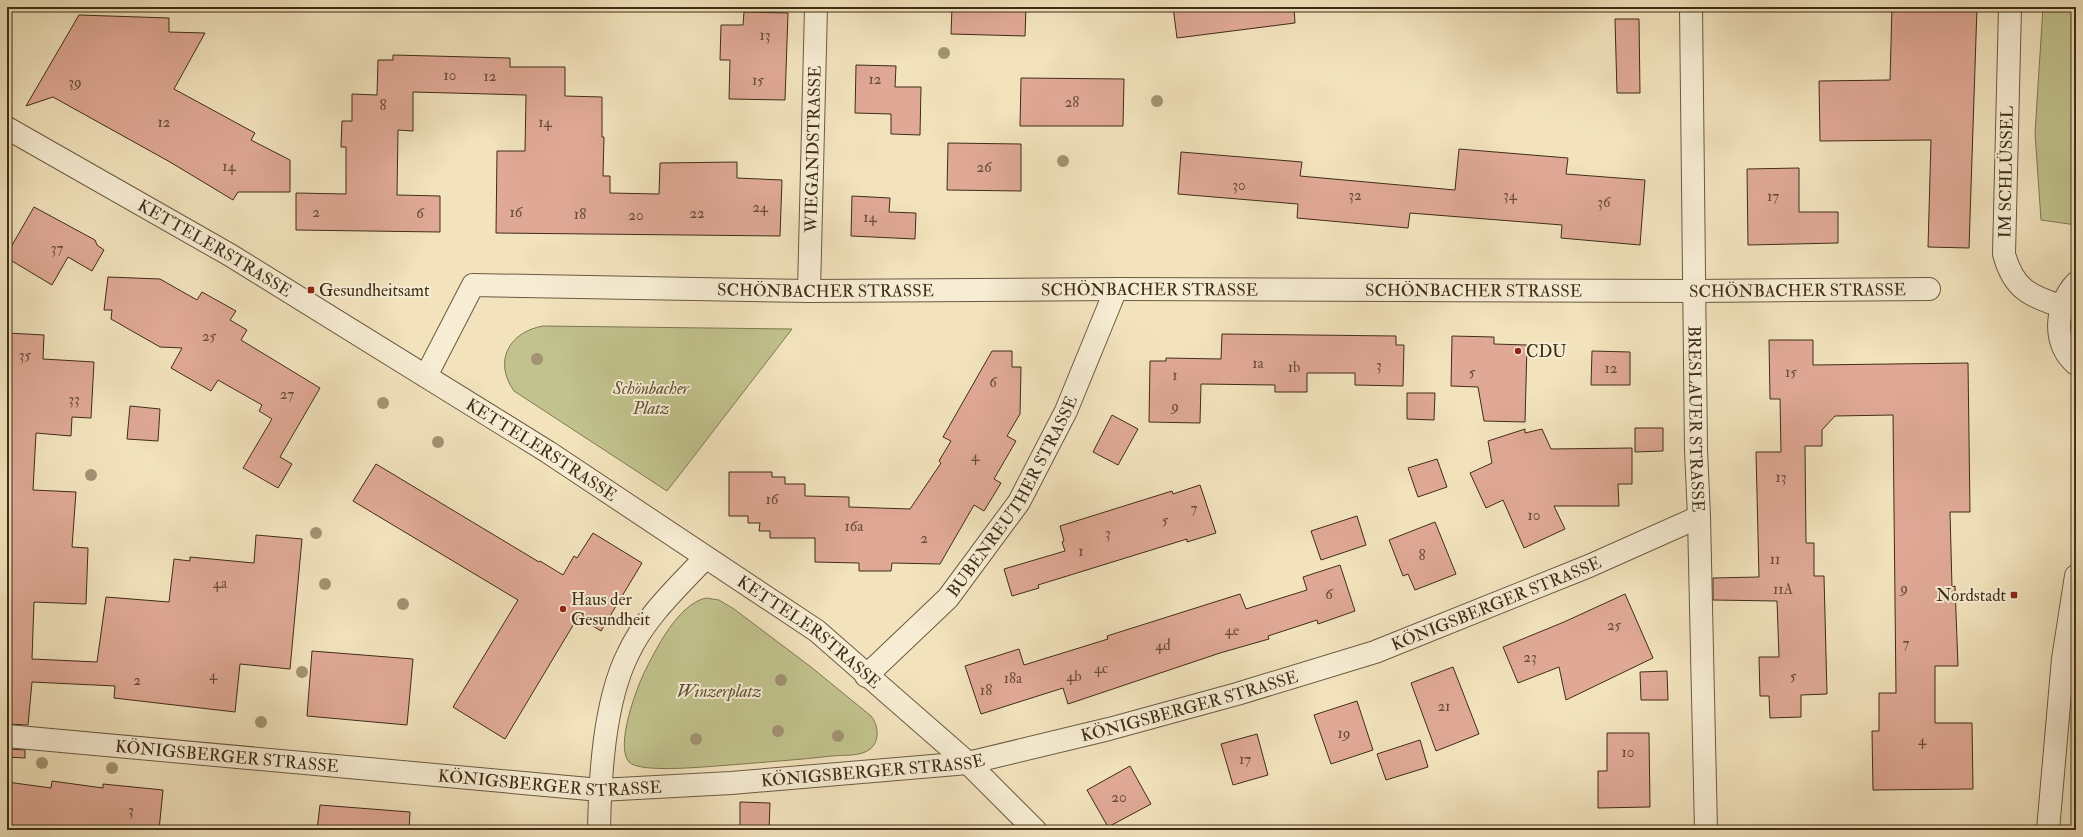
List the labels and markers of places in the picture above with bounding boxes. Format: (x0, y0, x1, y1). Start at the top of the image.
place label: Gesundheitsamt (319, 280, 430, 301)
marker: Gesundheitsamt (306, 285, 316, 295)
place label: CDU (1526, 341, 1566, 362)
marker: CDU (1513, 346, 1523, 356)
place label: Nordstadt (1936, 585, 2006, 606)
place label: Haus der Gesundheit (571, 589, 651, 630)
marker: Nordstadt (2009, 590, 2019, 600)
marker: Haus der Gesundheit (558, 604, 568, 614)

